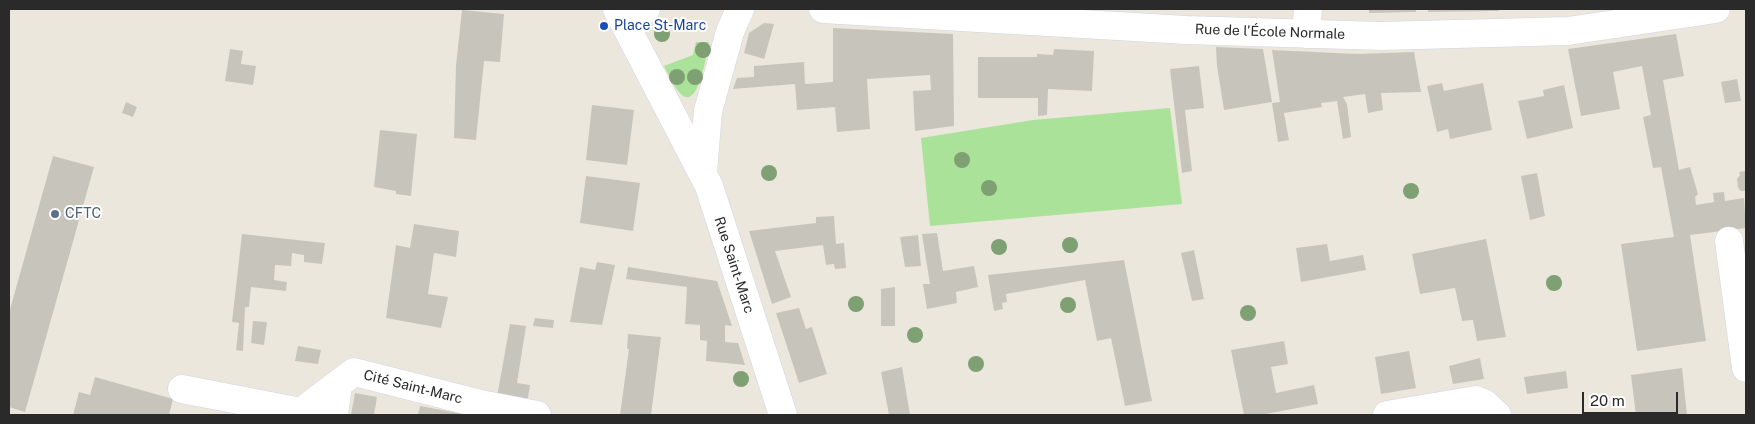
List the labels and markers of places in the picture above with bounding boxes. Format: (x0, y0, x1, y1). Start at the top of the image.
place label: Place St-Marc (614, 18, 706, 34)
marker: Place St-Marc (598, 20, 610, 32)
place label: CFTC (65, 206, 101, 222)
marker: CFTC (49, 208, 61, 220)

